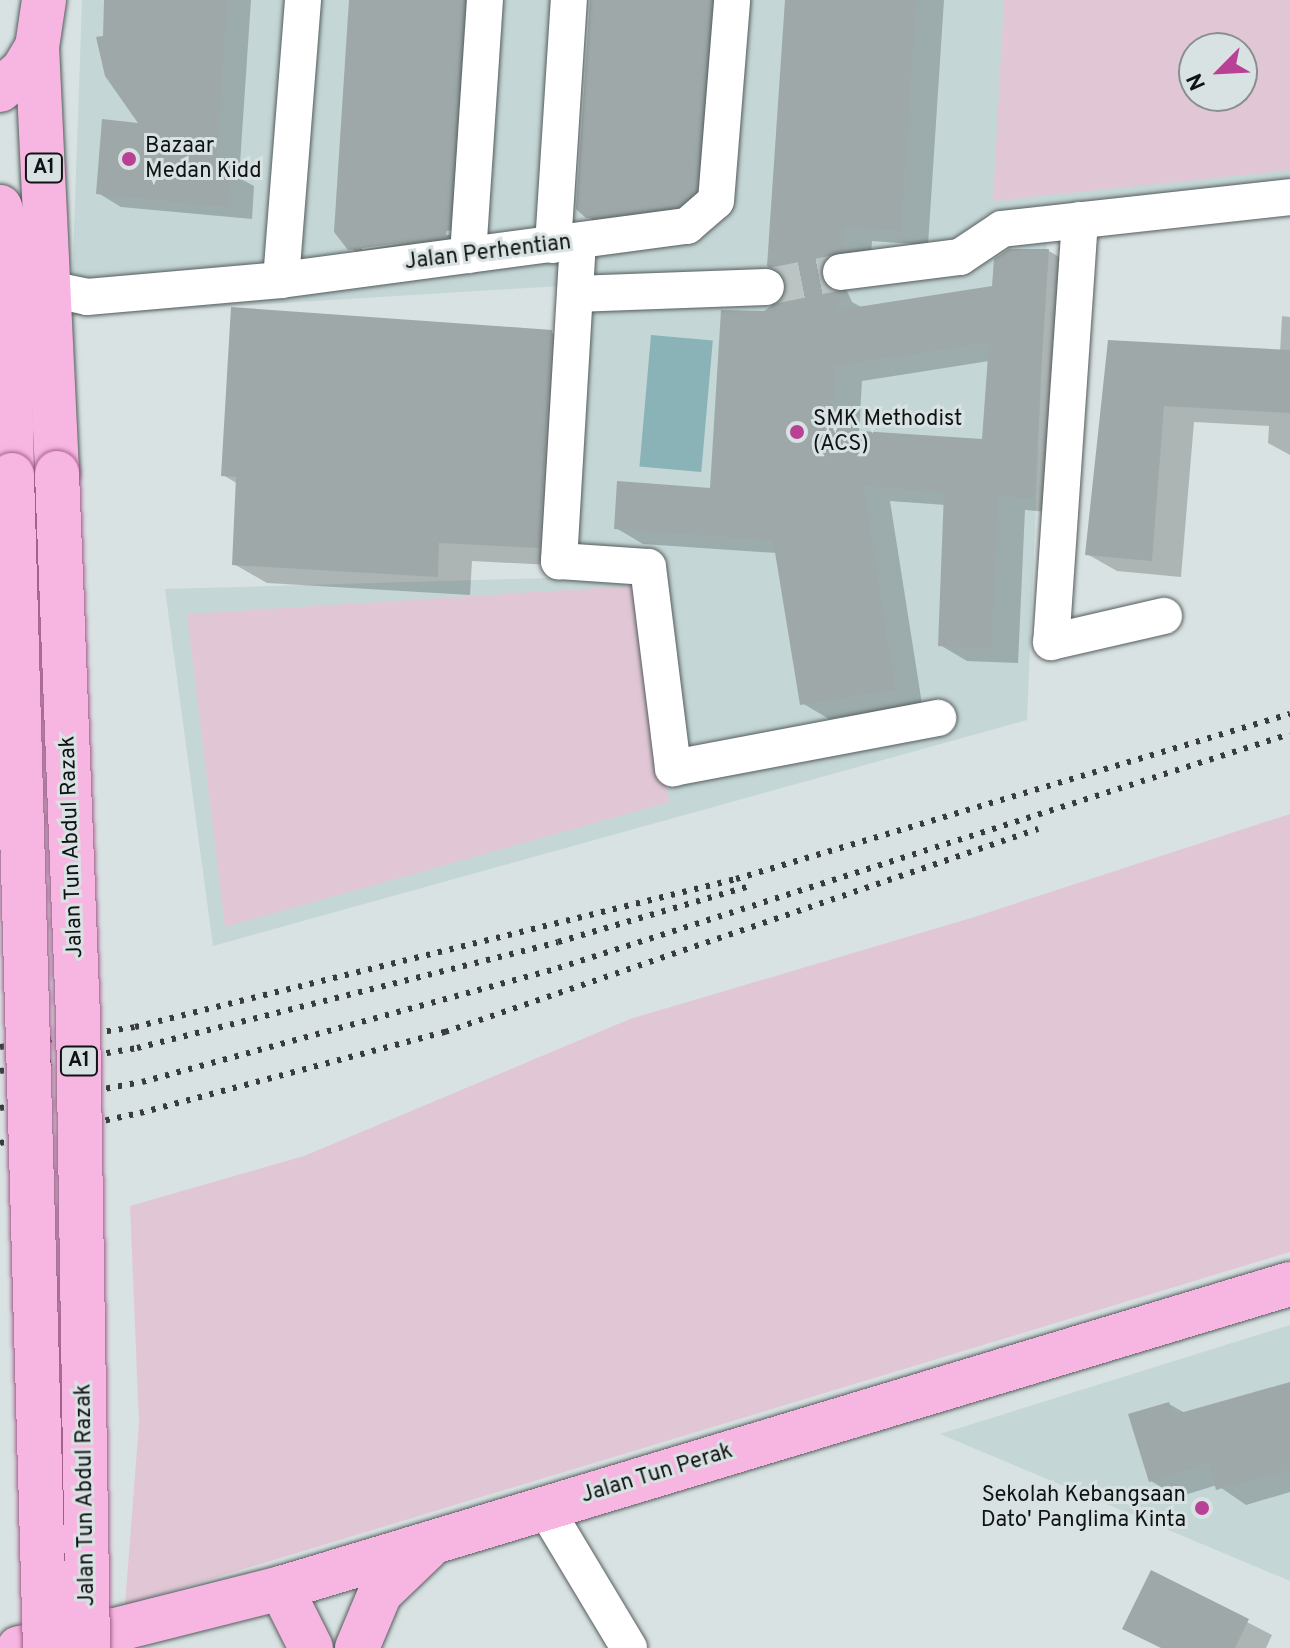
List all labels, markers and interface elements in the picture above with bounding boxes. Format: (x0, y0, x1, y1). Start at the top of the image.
north arrow (1178, 32, 1258, 112)
text: N (1182, 68, 1213, 94)
place label: Bazaar Medan Kidd (145, 133, 262, 184)
marker: Bazaar Medan Kidd (120, 150, 138, 168)
road number: A1 (24, 152, 64, 184)
street label: Jalan Perhentian (403, 230, 573, 276)
place label: SMK Methodist (ACS) (813, 406, 962, 458)
marker: SMK Methodist (ACS) (788, 423, 806, 441)
street label: Jalan Tun Abdul Razak (55, 734, 89, 960)
road number: A1 (59, 1045, 99, 1077)
street label: Jalan Tun Abdul Razak (71, 1383, 101, 1607)
street label: Jalan Tun Perak (578, 1438, 736, 1510)
place label: Sekolah Kebangsaan Dato' Panglima Kinta (981, 1482, 1186, 1534)
marker: Sekolah Kebangsaan Dato' Panglima Kinta (1193, 1499, 1211, 1517)

